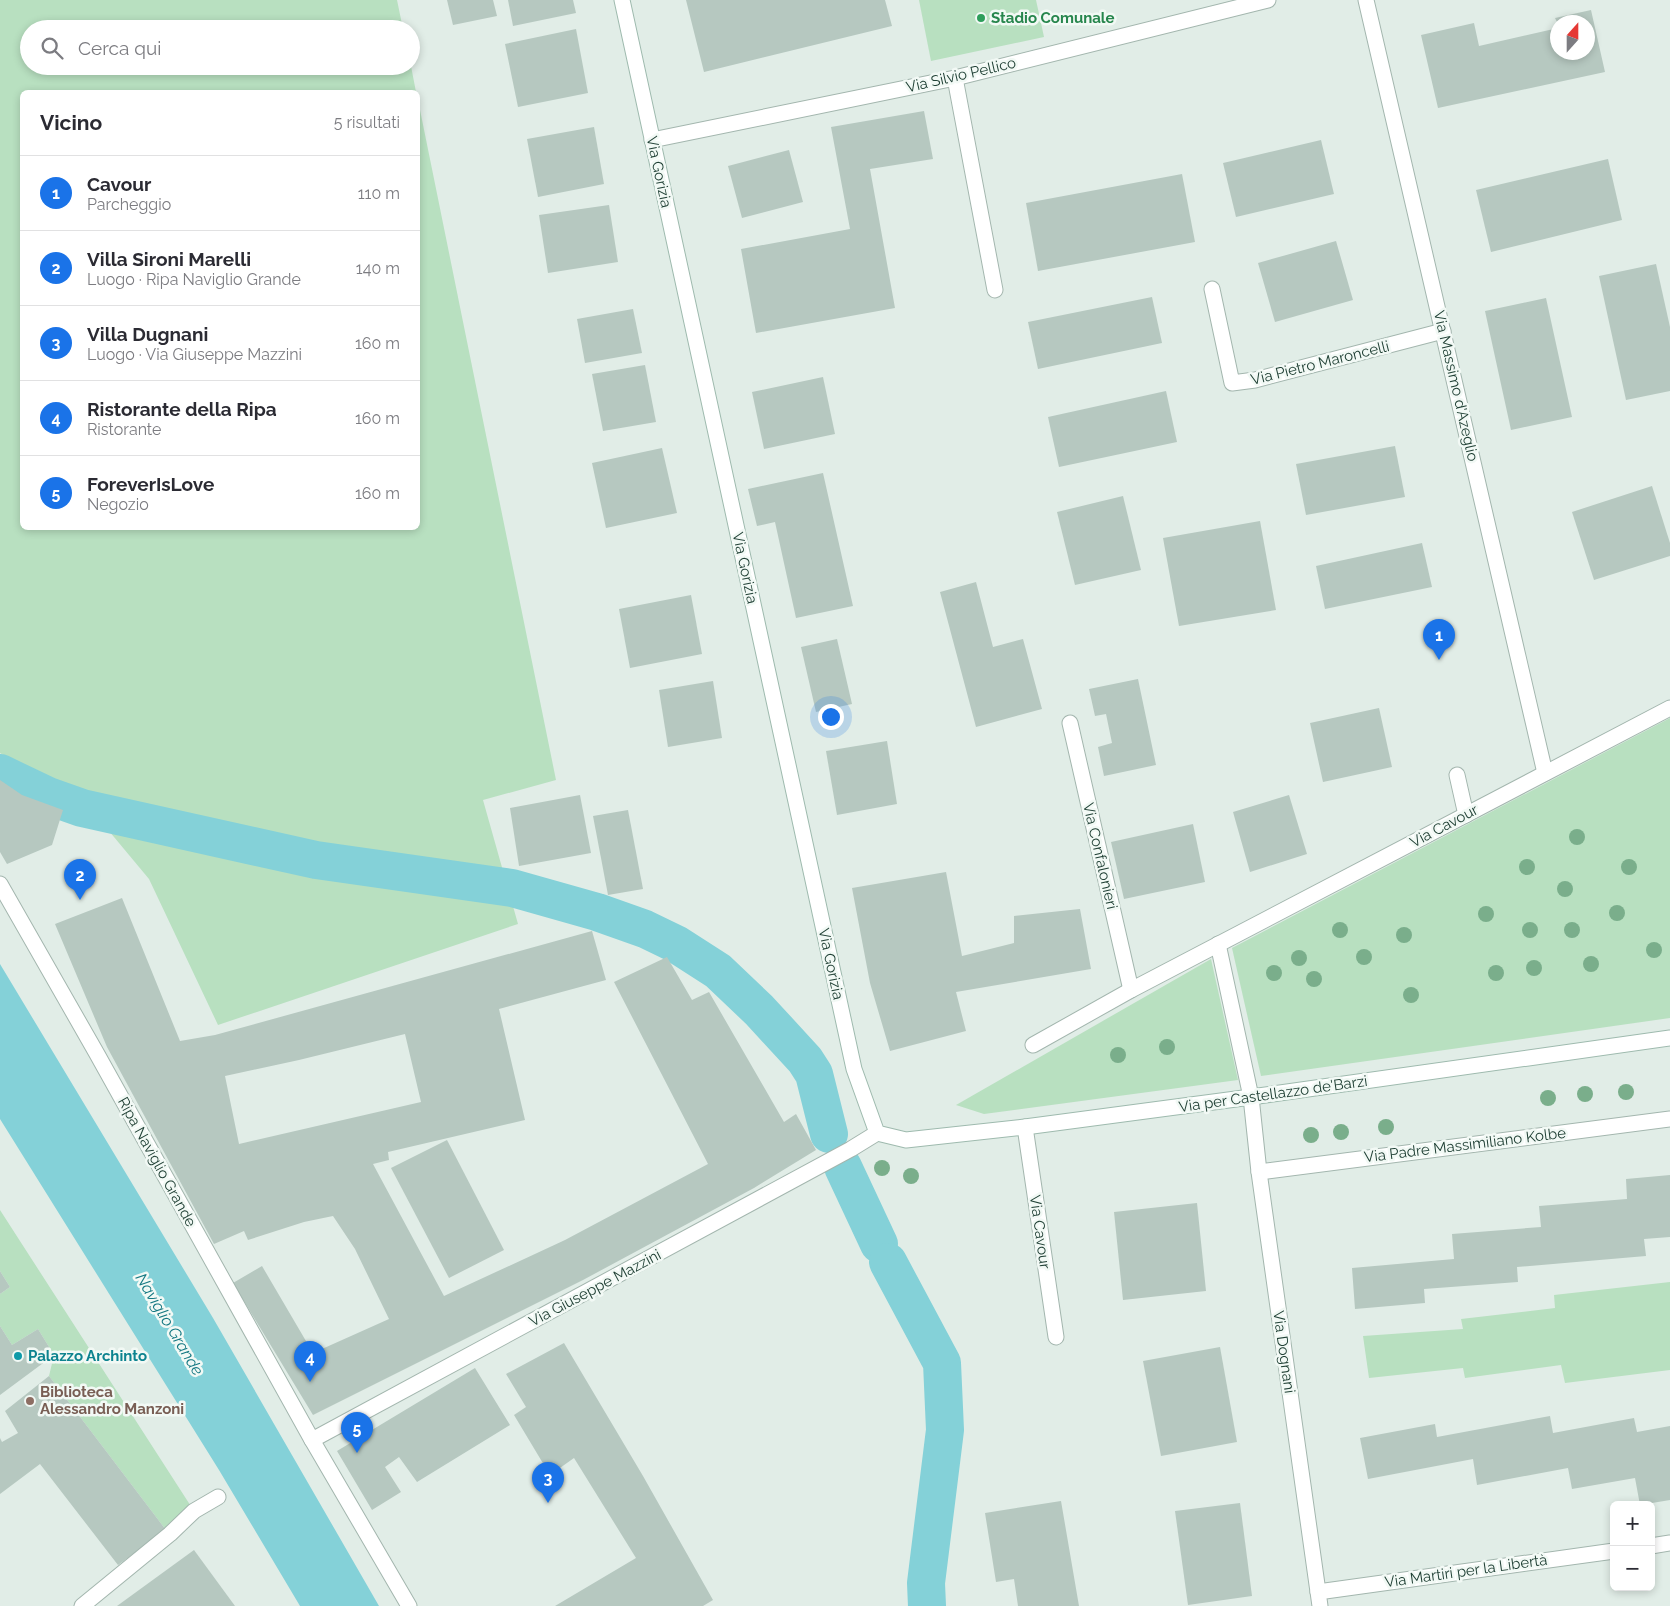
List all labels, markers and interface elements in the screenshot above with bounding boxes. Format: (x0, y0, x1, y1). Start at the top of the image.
place label: Stadio Comunale (991, 9, 1115, 27)
marker: Stadio Comunale (975, 12, 987, 24)
north arrow (1550, 15, 1595, 60)
search box (20, 20, 420, 75)
icon: search (38, 34, 66, 62)
text: Cerca qui (78, 37, 161, 59)
street label: Via Silvio Pellico (904, 54, 1018, 96)
text: Vicino (40, 110, 102, 135)
text: 5 risultati (334, 113, 400, 132)
street label: Via Gorizia (643, 135, 675, 209)
text: Cavour (87, 173, 151, 195)
text: 1 (52, 184, 60, 203)
text: 110 m (358, 184, 400, 203)
text: Parcheggio (87, 195, 171, 214)
text: Villa Sironi Marelli (87, 248, 251, 270)
text: 2 (51, 259, 61, 278)
text: 140 m (356, 259, 400, 278)
text: Luogo · Ripa Naviglio Grande (87, 270, 301, 289)
street label: Via Massimo d'Azeglio (1430, 309, 1482, 463)
text: Villa Dugnani (87, 323, 208, 345)
text: 3 (52, 334, 60, 353)
text: 160 m (355, 334, 400, 353)
street label: Via Pietro Maroncelli (1249, 337, 1391, 389)
text: Luogo · Via Giuseppe Mazzini (87, 345, 302, 364)
text: Ristorante della Ripa (87, 398, 277, 420)
text: 4 (51, 409, 61, 428)
text: 160 m (355, 409, 400, 428)
text: Ristorante (87, 420, 162, 439)
text: ForeverIsLove (87, 473, 214, 495)
text: 5 (52, 484, 60, 503)
text: 160 m (355, 484, 400, 503)
text: Negozio (87, 495, 149, 514)
street label: Via Gorizia (729, 531, 761, 605)
pin: 1 (1423, 619, 1455, 660)
your location (818, 704, 844, 730)
street label: Via Cavour (1407, 800, 1482, 851)
street label: Via Confalonieri (1079, 801, 1121, 911)
pin: 2 (64, 859, 96, 900)
street label: Via Gorizia (815, 927, 847, 1001)
street label: Via per Castellazzo de'Barzi (1178, 1072, 1368, 1116)
street label: Ripa Naviglio Grande (114, 1094, 200, 1230)
street label: Via Padre Massimiliano Kolbe (1363, 1124, 1567, 1166)
street label: Via Cavour (1026, 1194, 1054, 1271)
street label: Via Giuseppe Mazzini (526, 1246, 664, 1330)
water label: Naviglio Grande (132, 1270, 208, 1379)
street label: Via Dognani (1269, 1309, 1299, 1395)
pin: 4 (294, 1341, 326, 1382)
place label: Palazzo Archinto (28, 1347, 147, 1365)
marker: Palazzo Archinto (12, 1350, 24, 1362)
place label: Biblioteca Alessandro Manzoni (40, 1383, 184, 1418)
marker: Biblioteca Alessandro Manzoni (24, 1395, 36, 1407)
pin: 5 (341, 1412, 373, 1453)
pin: 3 (532, 1462, 564, 1503)
map controls (1610, 1501, 1655, 1591)
button: + (1610, 1501, 1655, 1546)
button: − (1610, 1546, 1655, 1591)
street label: Via Martiri per la Libertà (1384, 1551, 1548, 1591)

